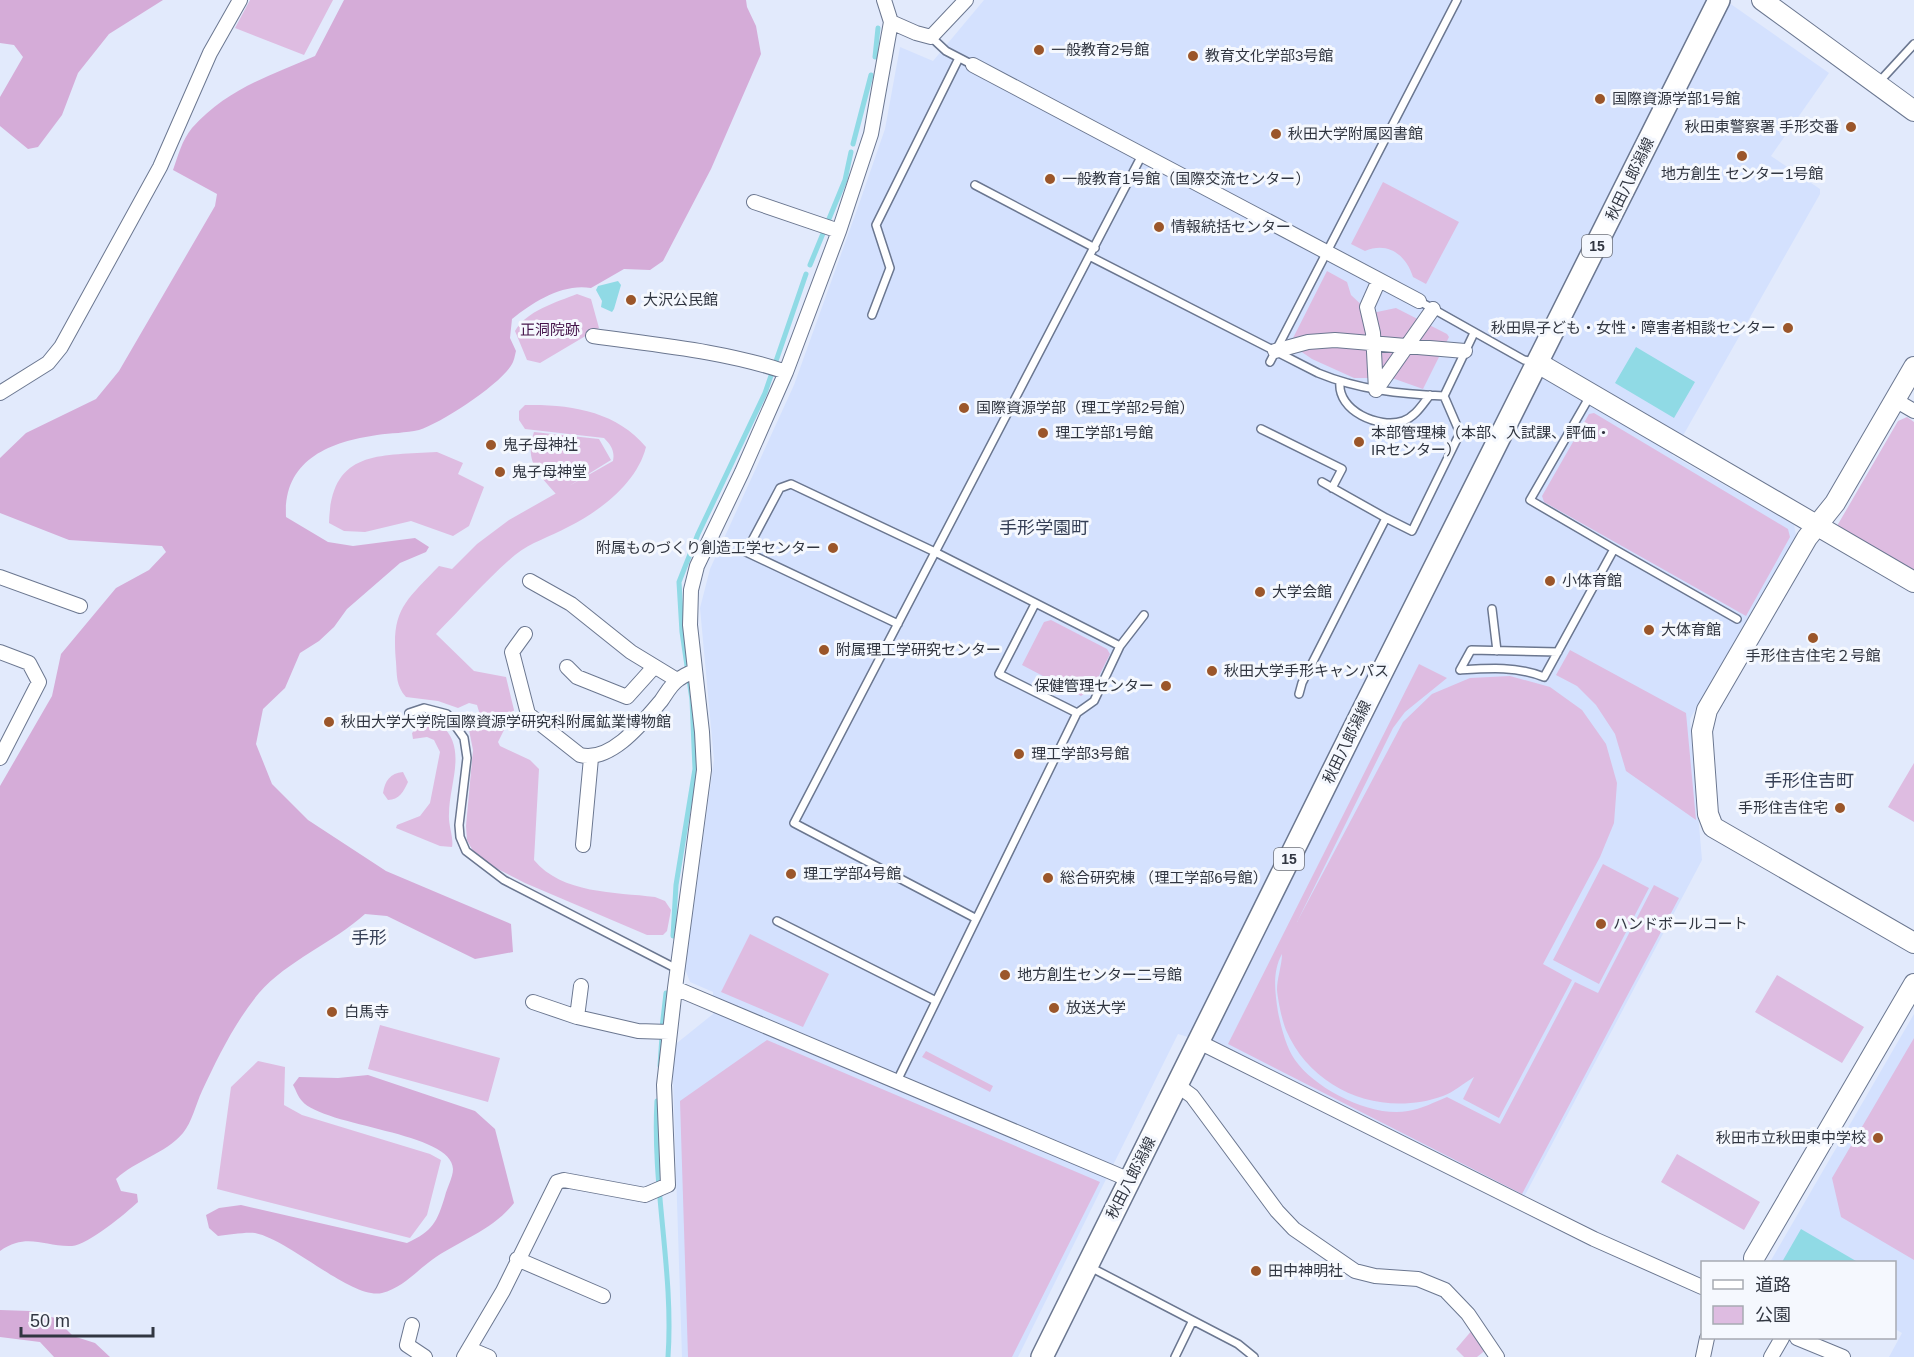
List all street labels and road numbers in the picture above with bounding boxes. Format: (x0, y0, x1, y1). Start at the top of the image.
street label: 秋田八郎潟線 (1602, 135, 1657, 223)
road number: 15 (1582, 235, 1612, 257)
street label: 秋田八郎潟線 (1319, 698, 1374, 786)
road number: 15 (1274, 848, 1304, 870)
street label: 秋田八郎潟線 (1103, 1134, 1159, 1222)

